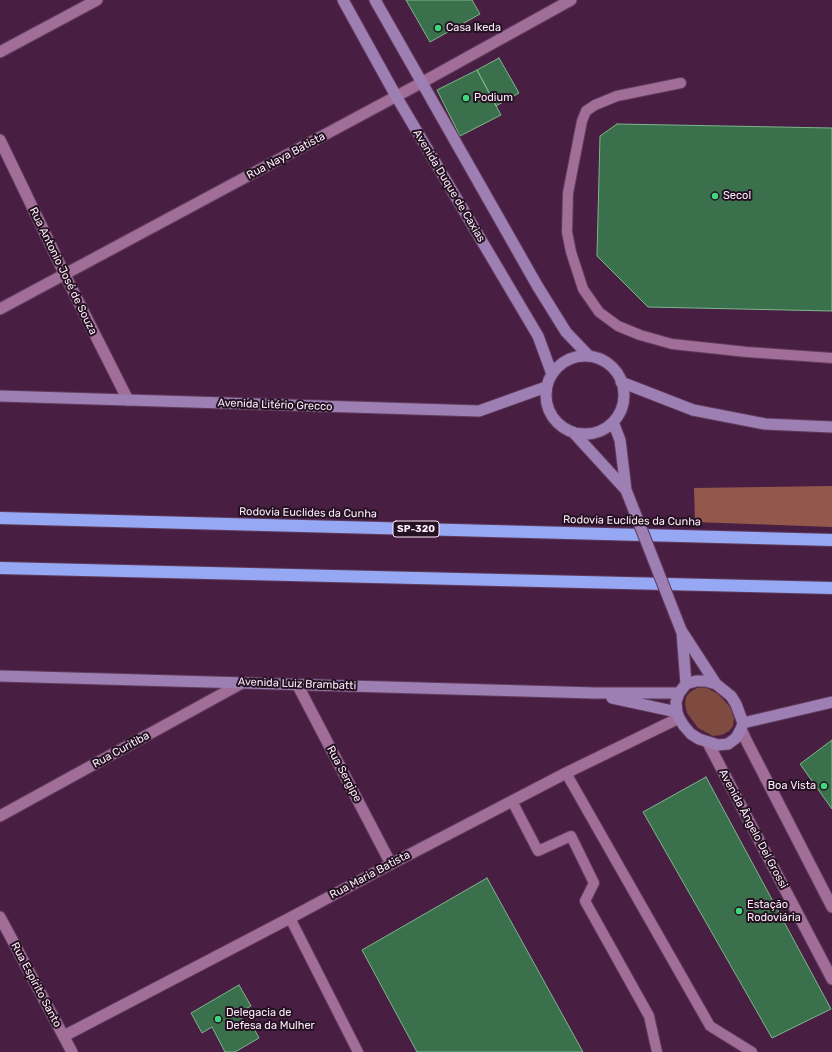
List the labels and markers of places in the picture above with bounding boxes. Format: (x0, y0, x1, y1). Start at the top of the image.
place label: Casa Ikeda (446, 21, 501, 35)
marker: Casa Ikeda (433, 23, 443, 33)
place label: Podium (474, 91, 513, 105)
marker: Podium (461, 93, 471, 103)
place label: Secol (723, 189, 751, 203)
marker: Secol (710, 191, 720, 201)
place label: Boa Vista (768, 779, 816, 793)
marker: Boa Vista (819, 781, 829, 791)
place label: Estação Rodoviária (747, 898, 801, 924)
marker: Estação Rodoviária (734, 906, 744, 916)
place label: Delegacia de Defesa da Mulher (226, 1006, 315, 1032)
marker: Delegacia de Defesa da Mulher (213, 1014, 223, 1024)

